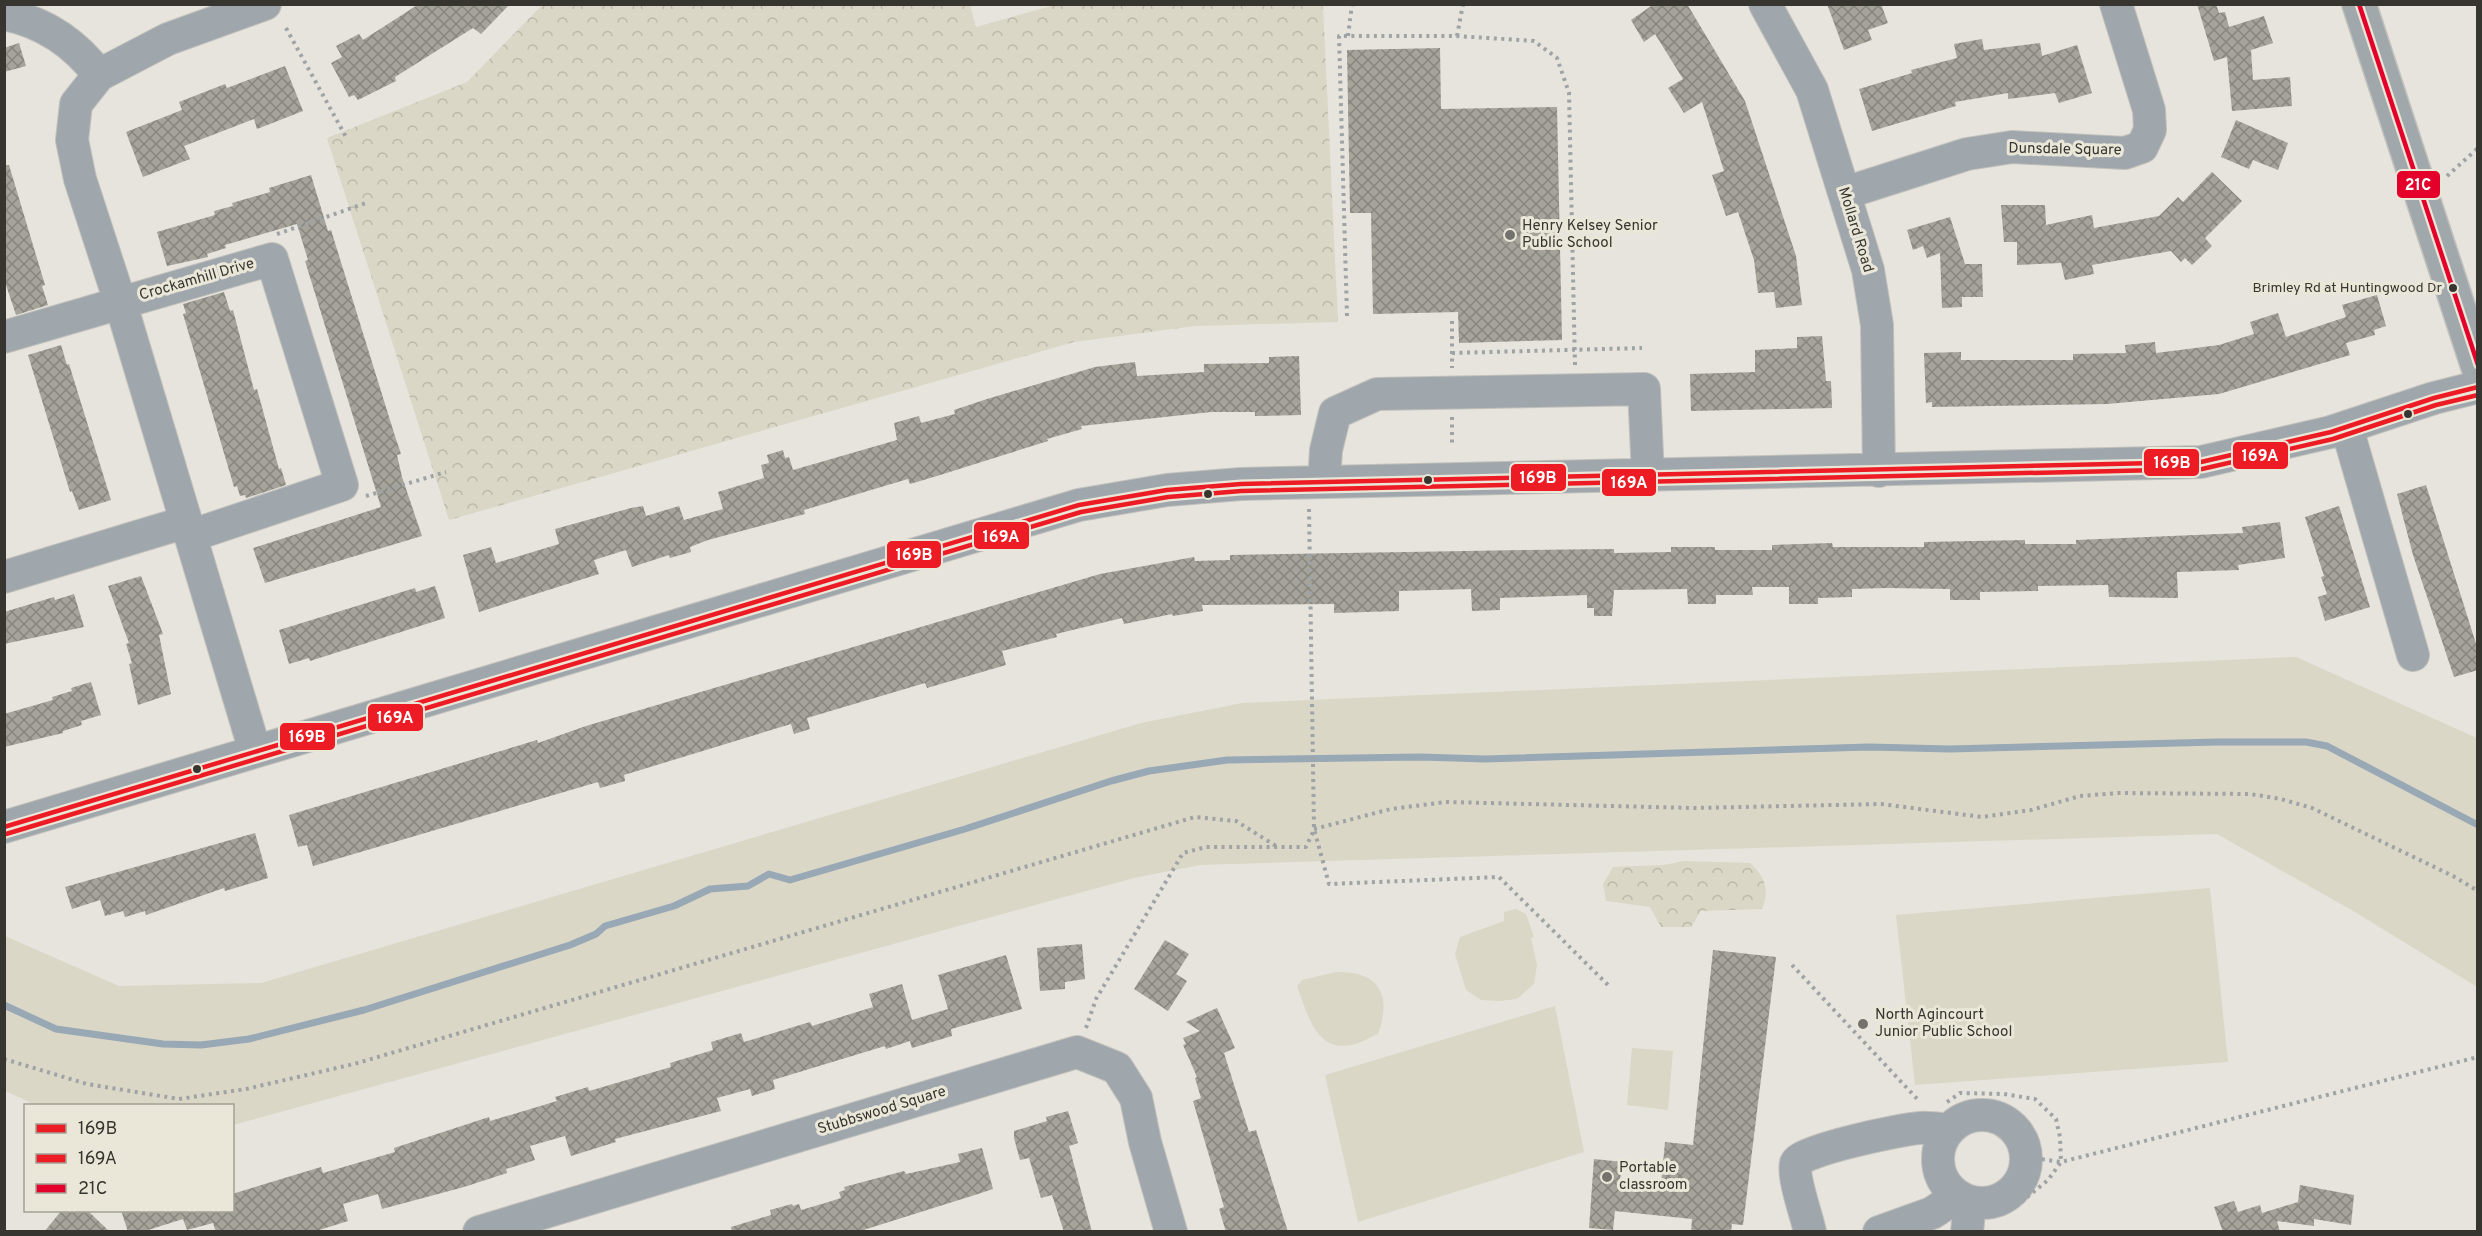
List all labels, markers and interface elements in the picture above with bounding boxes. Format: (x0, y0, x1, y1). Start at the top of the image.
street label: Dunsdale Square (2008, 140, 2122, 160)
line badge: 21C (2396, 170, 2441, 199)
text: 21C (2405, 176, 2431, 196)
street label: Mollard Road (1833, 185, 1877, 275)
place label: Henry Kelsey Senior Public School (1522, 217, 1658, 253)
marker: Henry Kelsey Senior Public School (1503, 228, 1517, 242)
street label: Crockamhill Drive (137, 254, 257, 306)
place label: Brimley Rd at Huntingwood Dr (2252, 280, 2443, 297)
marker: Brimley Rd at Huntingwood Dr (2447, 282, 2459, 294)
unlabelled marker (2402, 408, 2414, 420)
line badge: 169A (2232, 441, 2289, 470)
text: 169A (2241, 447, 2279, 467)
line badge: 169B (2143, 448, 2200, 477)
text: 169B (2153, 454, 2191, 474)
line badge: 169B (1510, 463, 1567, 492)
line badge: 169A (1601, 468, 1657, 497)
text: 169B (1519, 469, 1557, 489)
unlabelled marker (1422, 474, 1434, 486)
text: 169A (1610, 474, 1648, 494)
unlabelled marker (1202, 488, 1214, 500)
line badge: 169A (973, 521, 1030, 550)
text: 169A (982, 528, 1020, 548)
line badge: 169B (886, 540, 942, 569)
text: 169B (895, 546, 933, 566)
line badge: 169A (367, 703, 424, 732)
text: 169A (376, 709, 414, 729)
line badge: 169B (279, 722, 336, 751)
text: 169B (288, 728, 326, 748)
unlabelled marker (191, 763, 203, 775)
place label: North Agincourt Junior Public School (1875, 1006, 2012, 1042)
marker: North Agincourt Junior Public School (1856, 1017, 1870, 1031)
street label: Stubbswood Square (816, 1082, 948, 1140)
legend (24, 1104, 234, 1212)
text: 169B (78, 1118, 117, 1141)
text: 169A (78, 1148, 117, 1171)
place label: Portable classroom (1619, 1159, 1687, 1195)
marker: Portable classroom (1600, 1170, 1614, 1184)
text: 21C (78, 1178, 107, 1201)

